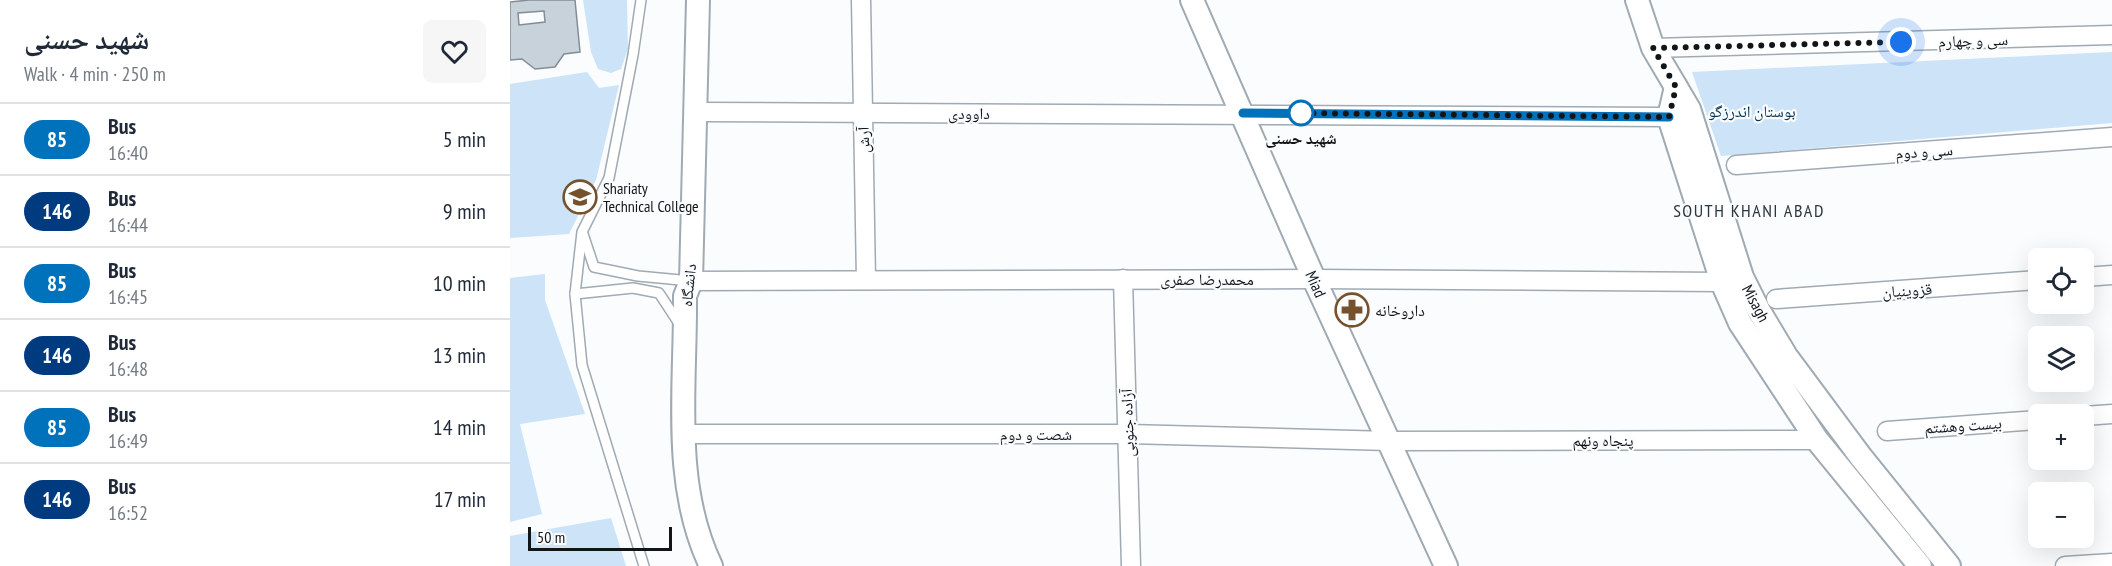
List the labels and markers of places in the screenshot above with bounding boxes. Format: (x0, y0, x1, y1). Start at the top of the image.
marker: شهید حسنی (1288, 100, 1314, 126)
place label: شهید حسنی (1265, 128, 1337, 148)
place label: Shariaty Technical College (603, 178, 699, 216)
school or university icon: Shariaty Technical College (562, 179, 598, 215)
pharmacy icon: داروخانه (1334, 292, 1370, 328)
place label: داروخانه (1375, 300, 1425, 320)

